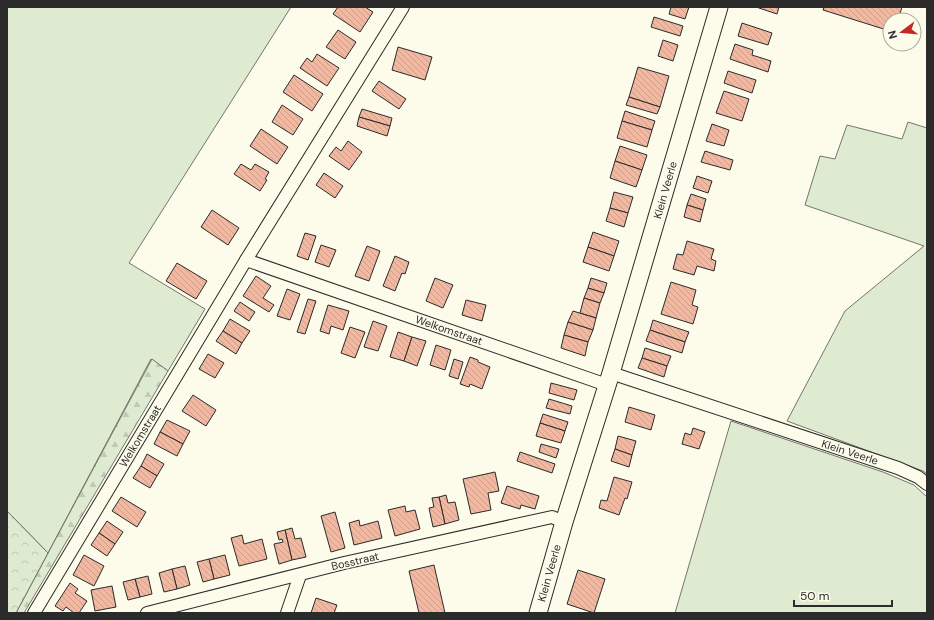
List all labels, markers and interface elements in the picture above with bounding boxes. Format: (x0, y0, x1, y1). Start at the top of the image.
north arrow (882, 12, 922, 52)
text: N (885, 29, 900, 41)
street label: Klein Veerle (650, 160, 680, 220)
street label: Welkomstraat (414, 312, 484, 348)
street label: Welkomstraat (116, 402, 164, 470)
street label: Klein Veerle (820, 436, 880, 468)
street label: Klein Veerle (534, 543, 564, 603)
street label: Bosstraat (330, 549, 380, 573)
scale bar (794, 582, 892, 608)
text: 50 m (800, 588, 829, 604)

